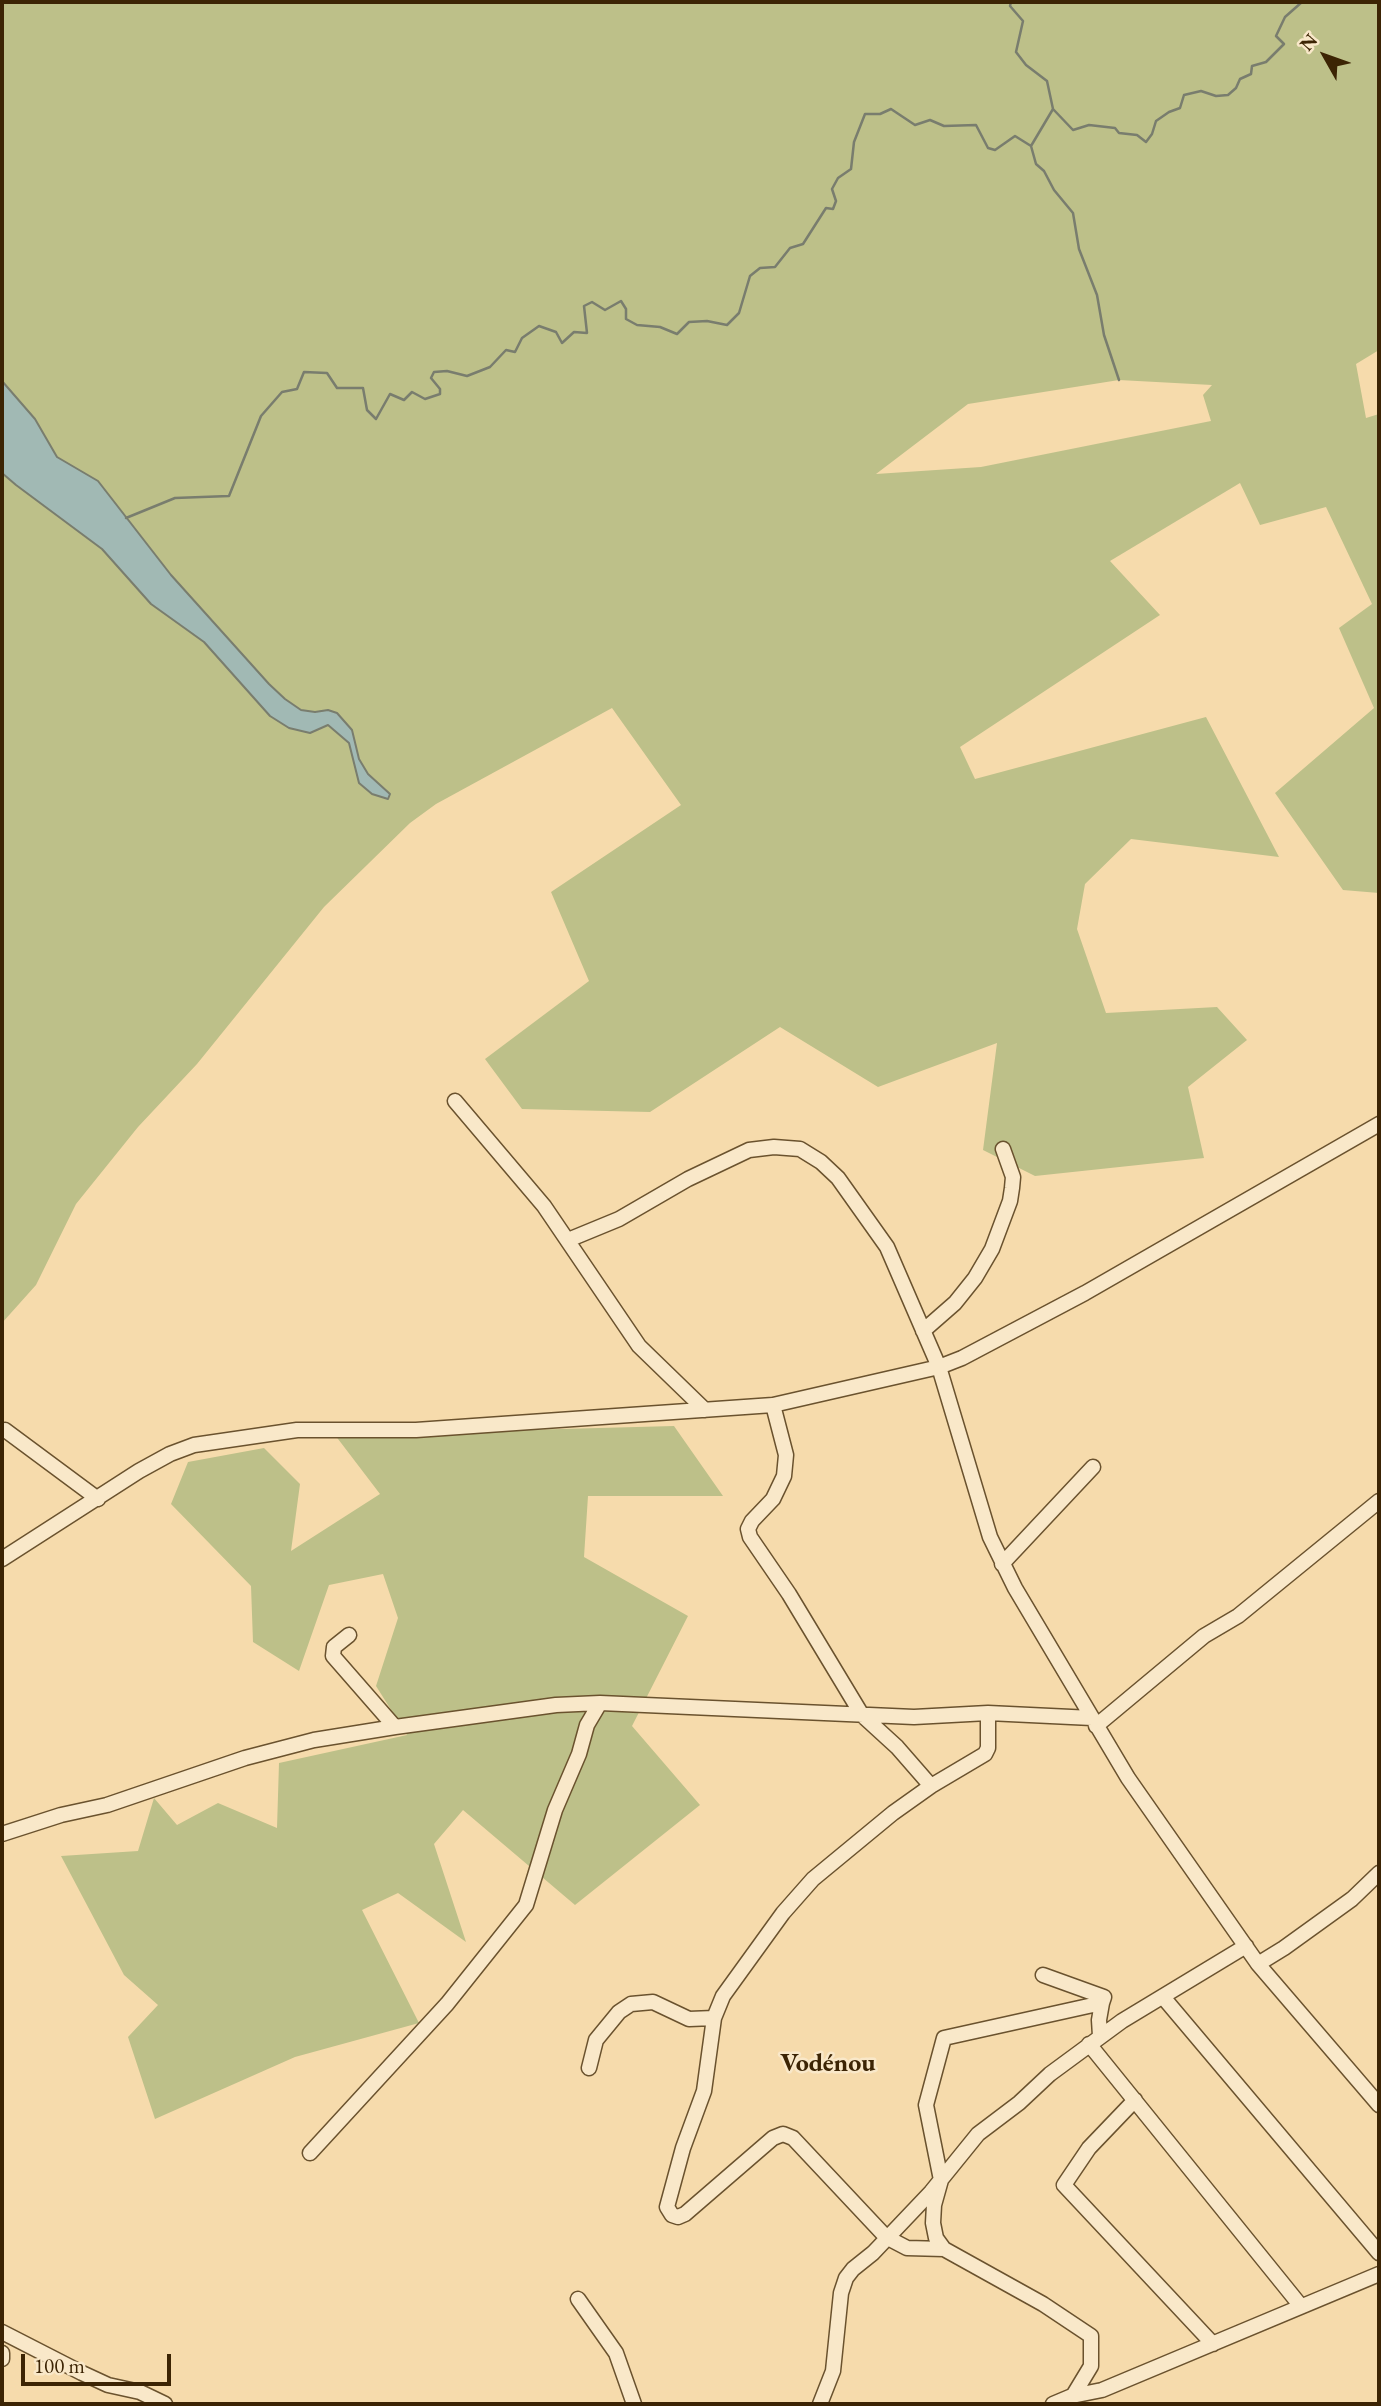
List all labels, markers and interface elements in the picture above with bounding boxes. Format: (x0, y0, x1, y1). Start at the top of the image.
north arrow (1290, 21, 1360, 91)
text: N (1294, 28, 1323, 56)
district label: Vodénou (780, 2048, 876, 2080)
scale bar (24, 2340, 175, 2384)
text: 100 m (34, 2352, 85, 2379)

